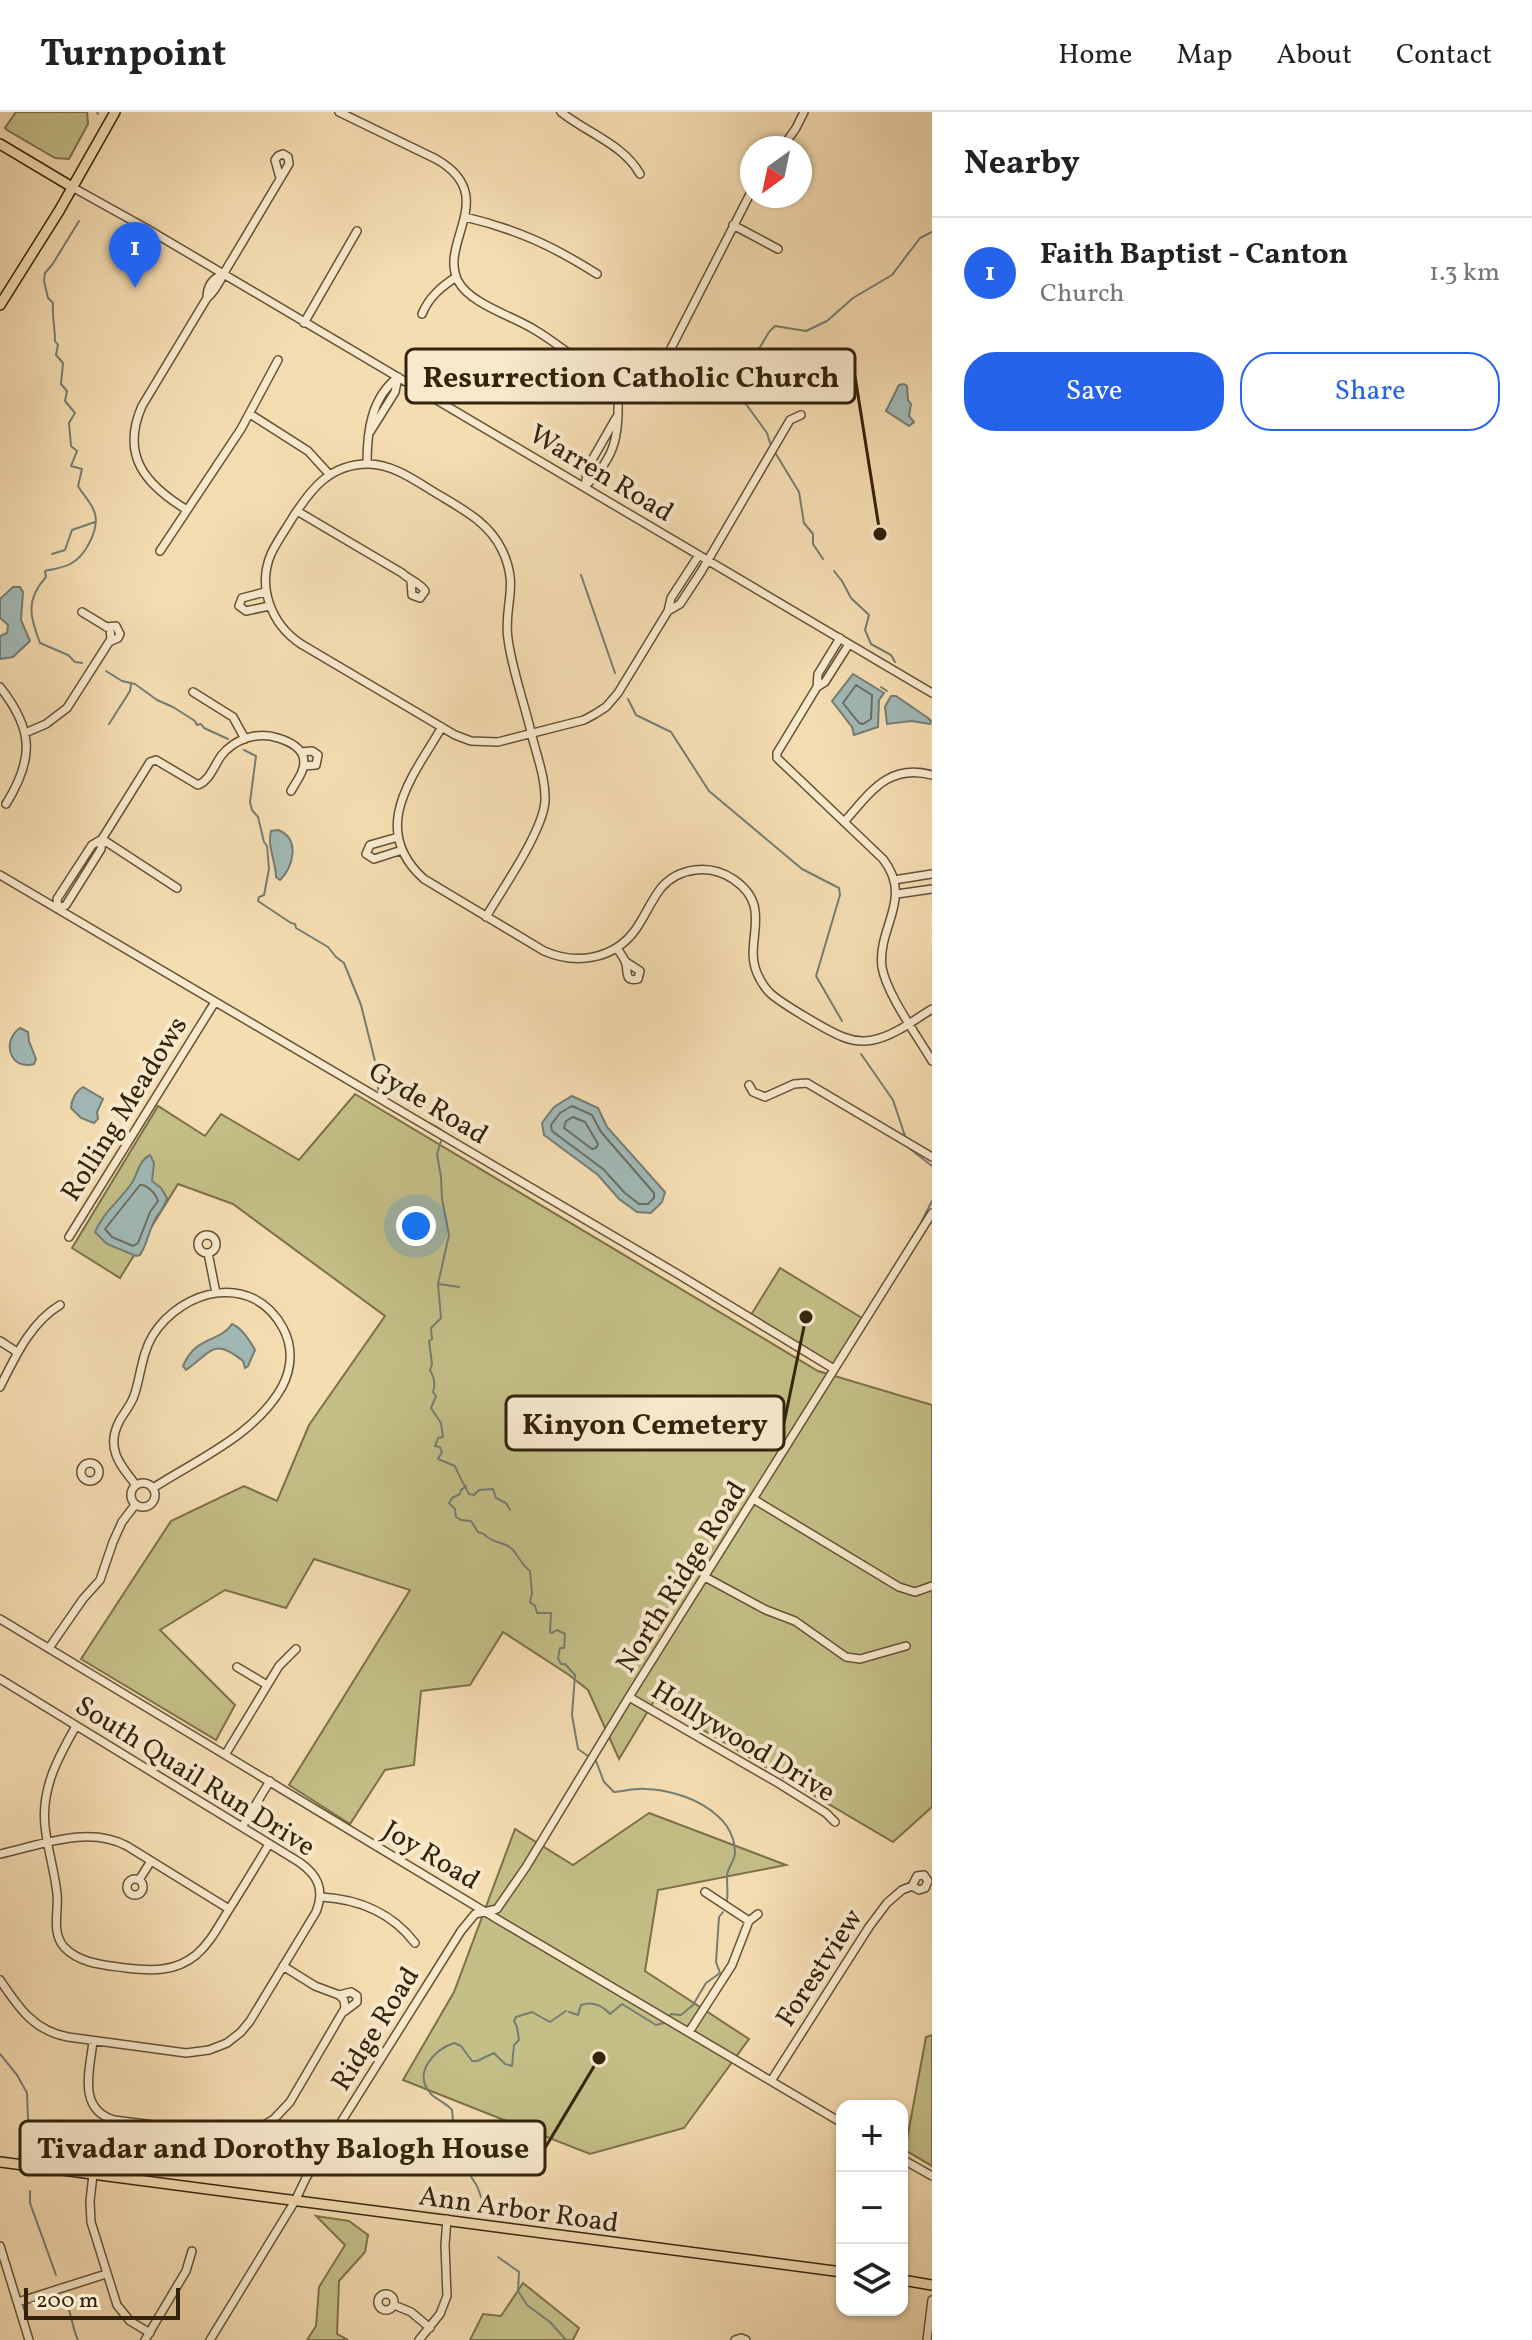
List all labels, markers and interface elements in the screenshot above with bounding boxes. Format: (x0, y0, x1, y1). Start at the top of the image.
text: Turnpoint (40, 29, 226, 82)
text: Home (1058, 36, 1132, 75)
text: Map (1176, 36, 1232, 75)
text: About (1276, 36, 1352, 75)
text: Contact (1396, 36, 1492, 75)
north arrow (740, 136, 812, 208)
text: Nearby (964, 141, 1080, 188)
pin: 1 (109, 222, 161, 288)
text: Faith Baptist - Canton (1040, 234, 1348, 276)
text: 1 (985, 255, 995, 291)
text: 1.3 km (1429, 255, 1500, 291)
text: Church (1040, 276, 1125, 312)
callout: Resurrection Catholic Church (406, 349, 855, 403)
button: Save (964, 352, 1224, 431)
button: Share (1240, 352, 1500, 431)
text: Resurrection Catholic Church (422, 358, 840, 400)
street label: Warren Road (521, 416, 680, 533)
street label: Rolling Meadows (52, 1009, 198, 1209)
street label: Gyde Road (361, 1053, 495, 1155)
your location (396, 1206, 436, 1246)
callout: Kinyon Cemetery (506, 1396, 784, 1450)
text: Kinyon Cemetery (522, 1405, 768, 1447)
street label: North Ridge Road (607, 1474, 757, 1681)
street label: Hollywood Drive (643, 1672, 842, 1813)
street label: South Quail Run Drive (67, 1687, 322, 1867)
street label: Joy Road (375, 1812, 487, 1900)
street label: Forestview (767, 1901, 873, 2035)
street label: Ridge Road (323, 1960, 430, 2099)
map controls (836, 2100, 908, 2316)
button: + (836, 2100, 908, 2172)
callout: Tivadar and Dorothy Balogh House (20, 2121, 545, 2175)
text: Tivadar and Dorothy Balogh House (37, 2129, 529, 2171)
button: − (836, 2172, 908, 2244)
street label: Ann Arbor Road (416, 2177, 621, 2244)
button: layers (836, 2244, 908, 2316)
scale bar (24, 2284, 180, 2320)
text: 200 m (36, 2286, 98, 2317)

